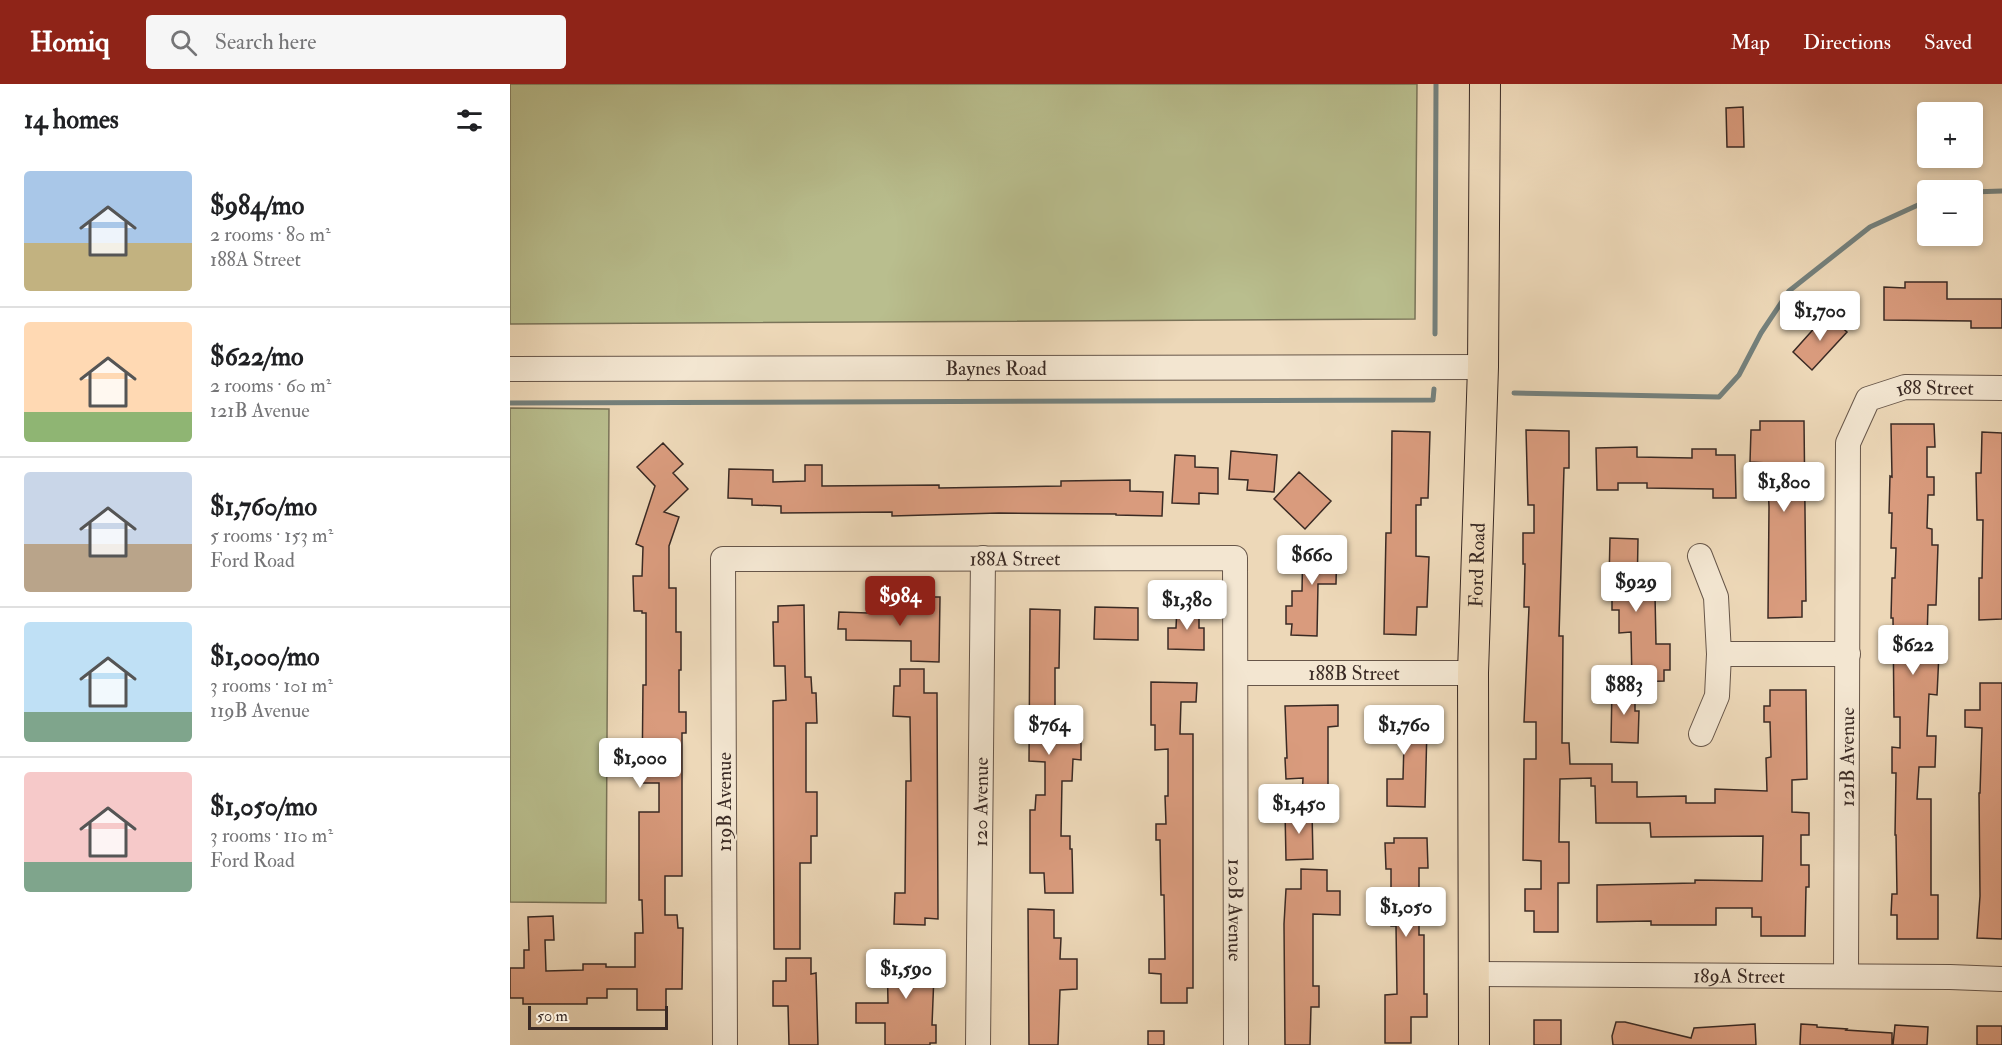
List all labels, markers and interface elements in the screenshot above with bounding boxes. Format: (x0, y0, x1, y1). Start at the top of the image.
search box (146, 15, 566, 69)
text: Homiq (30, 25, 110, 60)
icon: search (167, 26, 200, 59)
text: Search here (215, 28, 316, 56)
text: Map (1730, 29, 1770, 56)
text: Directions (1803, 29, 1891, 56)
text: Saved (1924, 29, 1972, 56)
map controls (1917, 102, 1983, 246)
button: + (1917, 102, 1983, 168)
text: 14 homes (24, 104, 119, 136)
icon: filters (453, 104, 486, 137)
button: − (1917, 180, 1983, 246)
text: $984/mo (210, 190, 304, 222)
icon: home (72, 195, 144, 267)
text: 2 rooms · 80 m² (210, 222, 331, 247)
text: 188A Street (210, 247, 301, 272)
pin: $1,700 (1771, 291, 1869, 342)
text: $1,700 (1794, 298, 1846, 323)
text: $622/mo (210, 341, 304, 373)
icon: home (72, 346, 144, 418)
street label: Baynes Road (945, 355, 1047, 381)
text: 2 rooms · 60 m² (210, 373, 331, 398)
street label: 188 Street (1892, 374, 1975, 402)
text: 121B Avenue (210, 398, 310, 423)
pin: $1,800 (1735, 462, 1833, 513)
text: $1,800 (1757, 469, 1811, 494)
text: $1,760/mo (210, 491, 317, 523)
icon: home (72, 496, 144, 568)
street label: Ford Road (1463, 522, 1490, 608)
text: 5 rooms · 153 m² (210, 523, 333, 548)
pin: $660 (1276, 535, 1348, 586)
text: $660 (1291, 542, 1333, 567)
street label: 188A Street (969, 546, 1061, 571)
text: Ford Road (210, 548, 295, 573)
pin: $929 (1600, 562, 1672, 613)
text: $929 (1615, 569, 1657, 594)
pin: $984 (864, 576, 936, 627)
pin: $1,380 (1138, 580, 1236, 631)
text: $984 (879, 583, 921, 608)
text: $1,380 (1162, 587, 1212, 612)
pin: $622 (1877, 625, 1949, 676)
text: $622 (1892, 632, 1934, 657)
text: $1,000/mo (210, 641, 320, 673)
icon: home (72, 646, 144, 718)
street label: 188B Street (1308, 661, 1400, 686)
pin: $883 (1588, 665, 1660, 716)
text: $883 (1605, 672, 1643, 697)
text: 3 rooms · 101 m² (210, 673, 333, 698)
text: 119B Avenue (210, 698, 310, 723)
pin: $764 (1013, 705, 1085, 756)
pin: $1,760 (1355, 705, 1453, 756)
street label: 121B Avenue (1834, 707, 1860, 807)
text: $764 (1028, 712, 1070, 737)
text: $1,760 (1378, 712, 1430, 737)
pin: $1,000 (591, 738, 689, 789)
text: $1,000 (613, 745, 667, 770)
street label: 119B Avenue (712, 752, 737, 852)
street label: 120 Avenue (968, 757, 993, 847)
pin: $1,450 (1250, 784, 1348, 835)
text: $1,050/mo (210, 791, 317, 823)
text: $1,450 (1272, 791, 1326, 816)
icon: home (72, 796, 144, 868)
text: 3 rooms · 110 m² (210, 823, 333, 848)
text: Ford Road (210, 848, 295, 873)
street label: 120B Avenue (1223, 859, 1248, 961)
pin: $1,050 (1357, 887, 1455, 938)
text: $1,050 (1380, 894, 1432, 919)
pin: $1,590 (857, 949, 955, 1000)
text: $1,590 (880, 956, 932, 981)
street label: 189A Street (1693, 963, 1786, 988)
scale bar (528, 1003, 668, 1030)
text: 50 m (537, 1006, 568, 1026)

